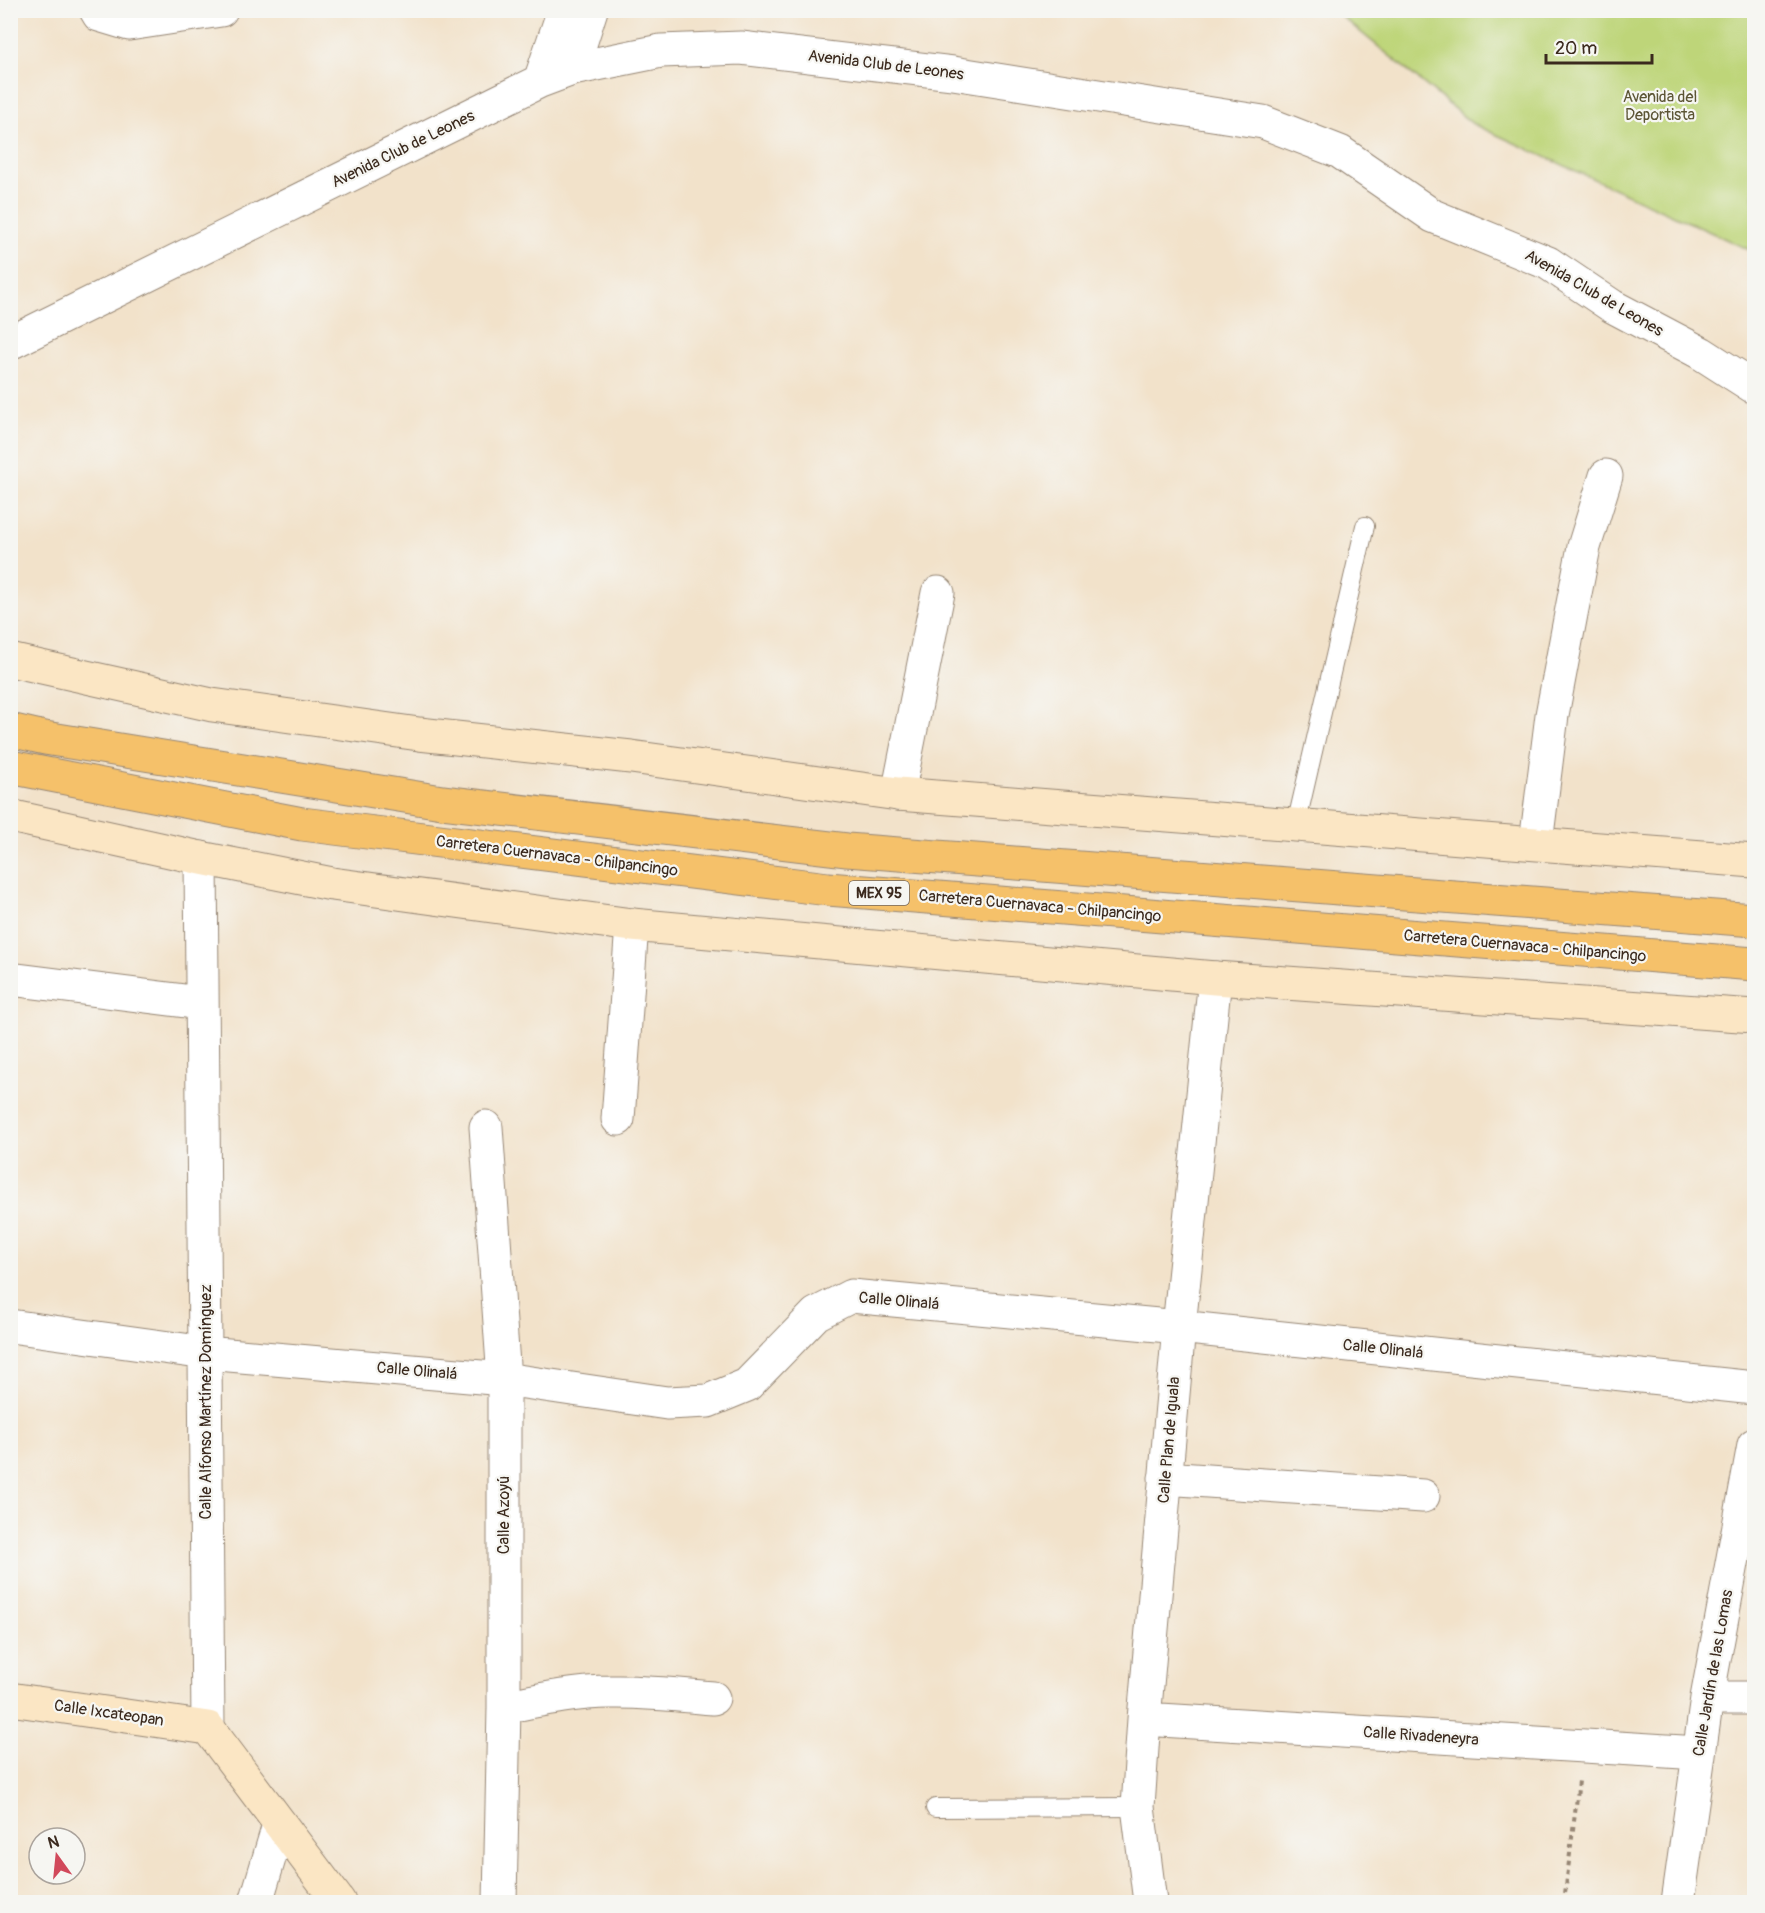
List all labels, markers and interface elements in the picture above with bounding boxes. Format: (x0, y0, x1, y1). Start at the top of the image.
scale bar (1546, 27, 1652, 65)
text: 20 m (1555, 37, 1597, 60)
street label: Avenida Club de Leones (807, 46, 965, 84)
park label: Avenida del Deportista (1623, 87, 1697, 125)
street label: Avenida Club de Leones (328, 106, 478, 192)
street label: Avenida Club de Leones (1521, 245, 1667, 341)
street label: Carretera Cuernavaca - Chilpancingo (435, 831, 679, 881)
road number: MEX 95 (849, 881, 909, 905)
street label: Carretera Cuernavaca - Chilpancingo (918, 885, 1163, 927)
street label: Carretera Cuernavaca - Chilpancingo (1403, 925, 1648, 967)
street label: Calle Alfonso Martínez Domínguez (196, 1285, 216, 1519)
street label: Calle Olinalá (858, 1288, 940, 1314)
street label: Calle Olinalá (1342, 1335, 1424, 1363)
street label: Calle Olinalá (376, 1358, 458, 1384)
street label: Calle Plan de Iguala (1154, 1376, 1184, 1504)
street label: Calle Azoyú (494, 1476, 514, 1554)
street label: Calle Jardín de las Lomas (1688, 1588, 1738, 1758)
street label: Calle Ixcateopan (53, 1695, 165, 1731)
street label: Calle Rivadeneyra (1362, 1722, 1480, 1750)
north arrow (27, 1826, 87, 1886)
text: N (46, 1831, 61, 1854)

